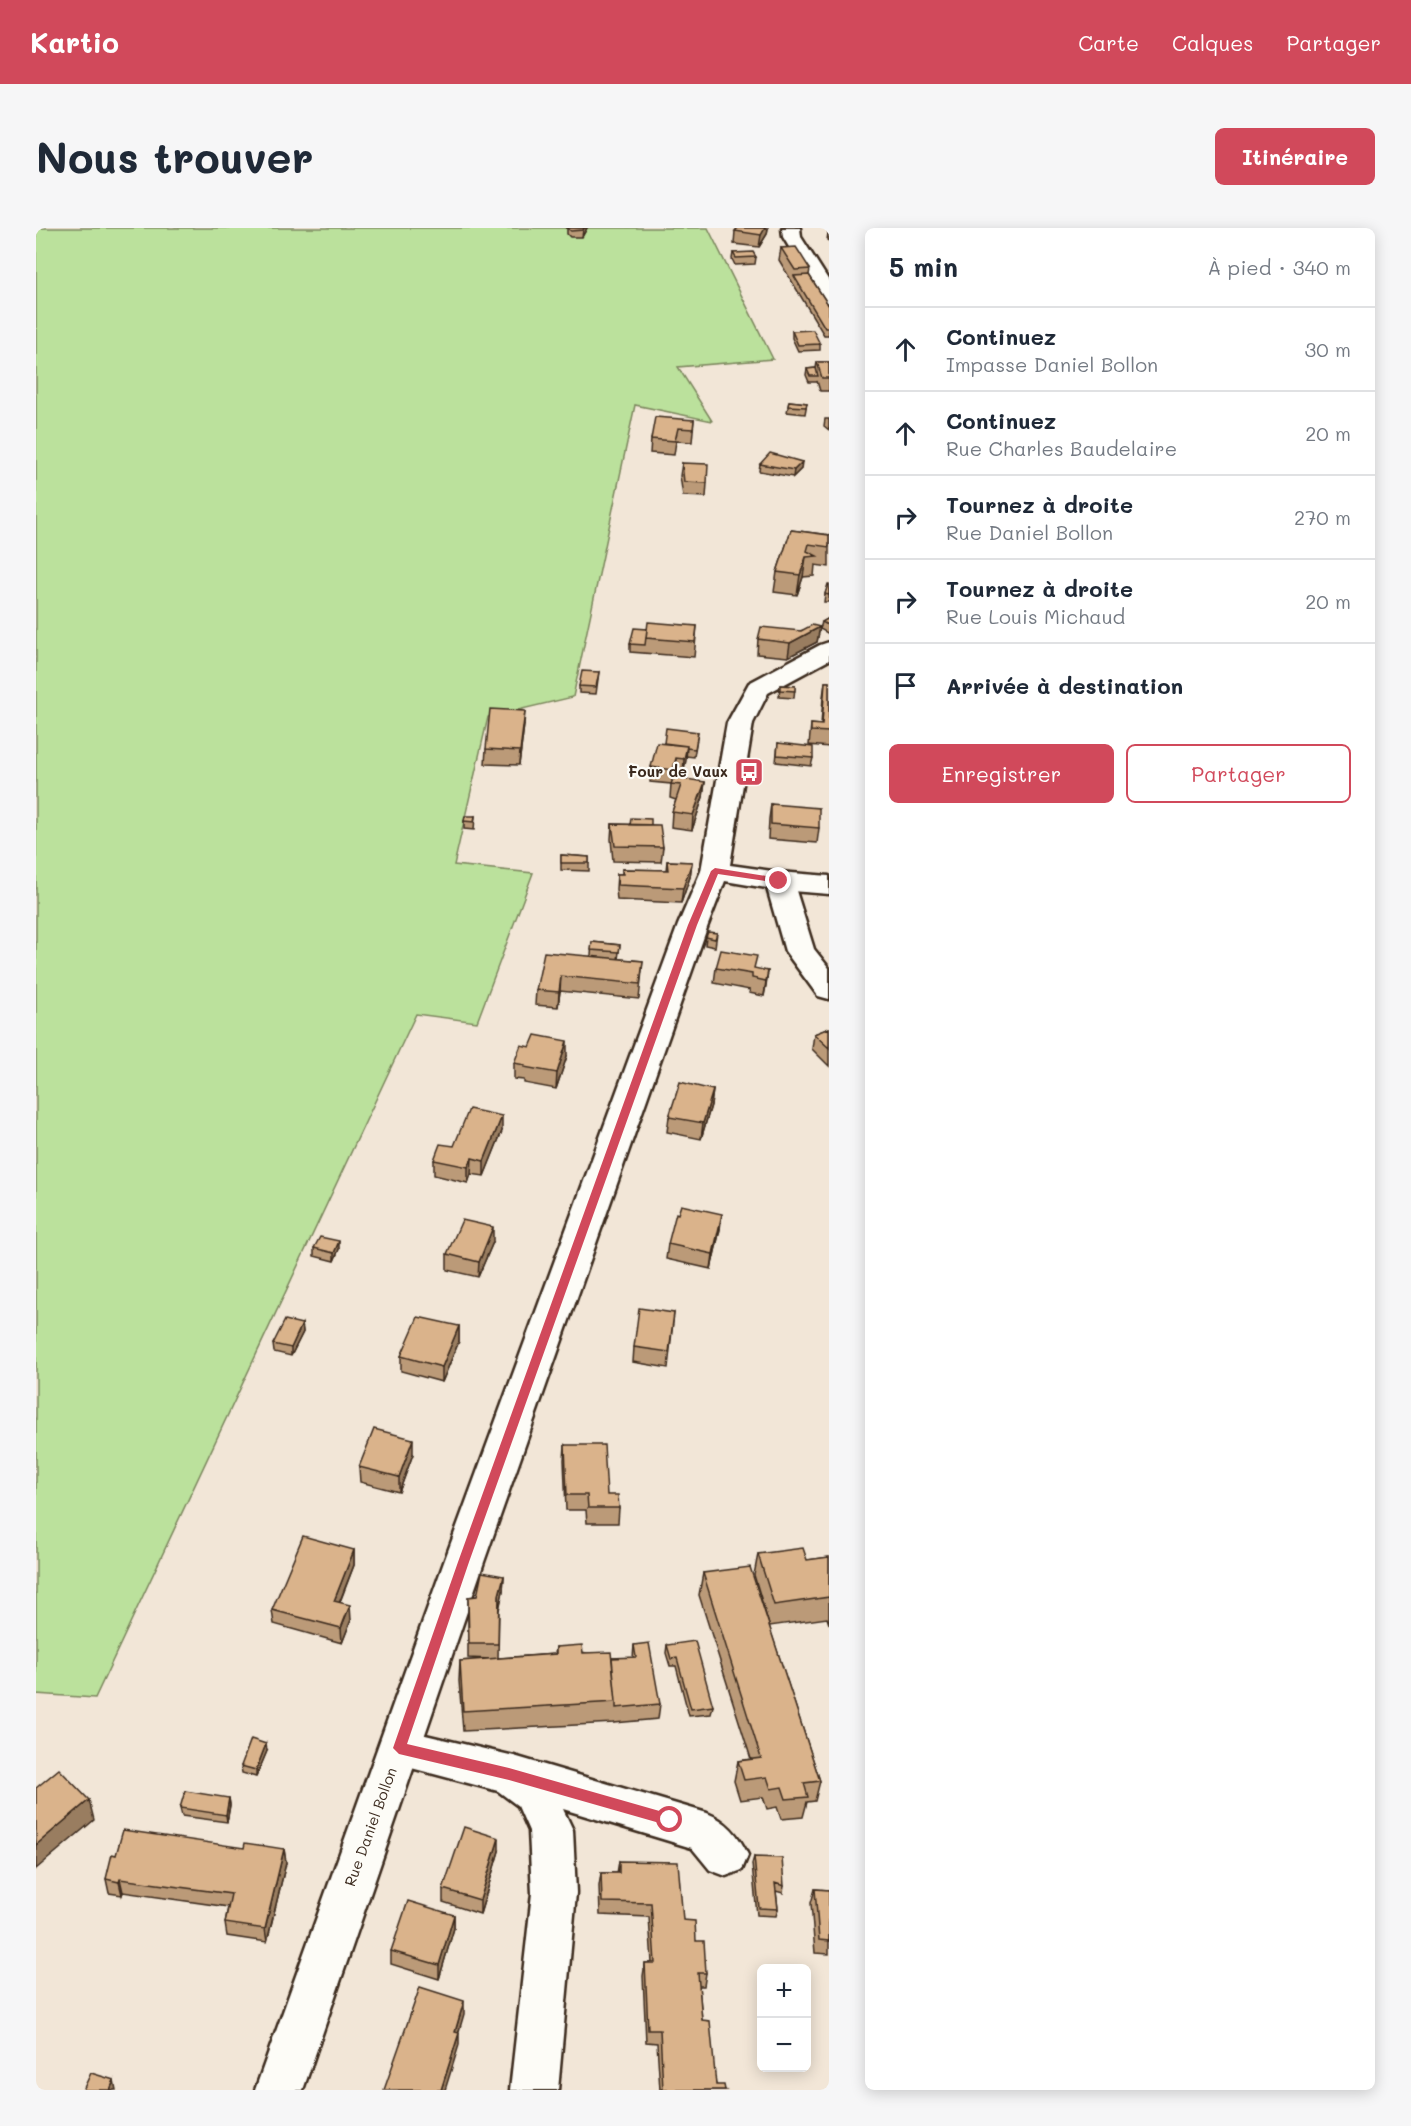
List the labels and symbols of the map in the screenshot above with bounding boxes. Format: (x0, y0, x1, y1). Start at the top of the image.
bus stop icon: Four de Vaux (733, 756, 765, 788)
place label: Four de Vaux (628, 761, 728, 781)
route end (765, 867, 791, 893)
street label: Rue Daniel Bollon (339, 1764, 401, 1889)
route start (656, 1806, 682, 1832)

